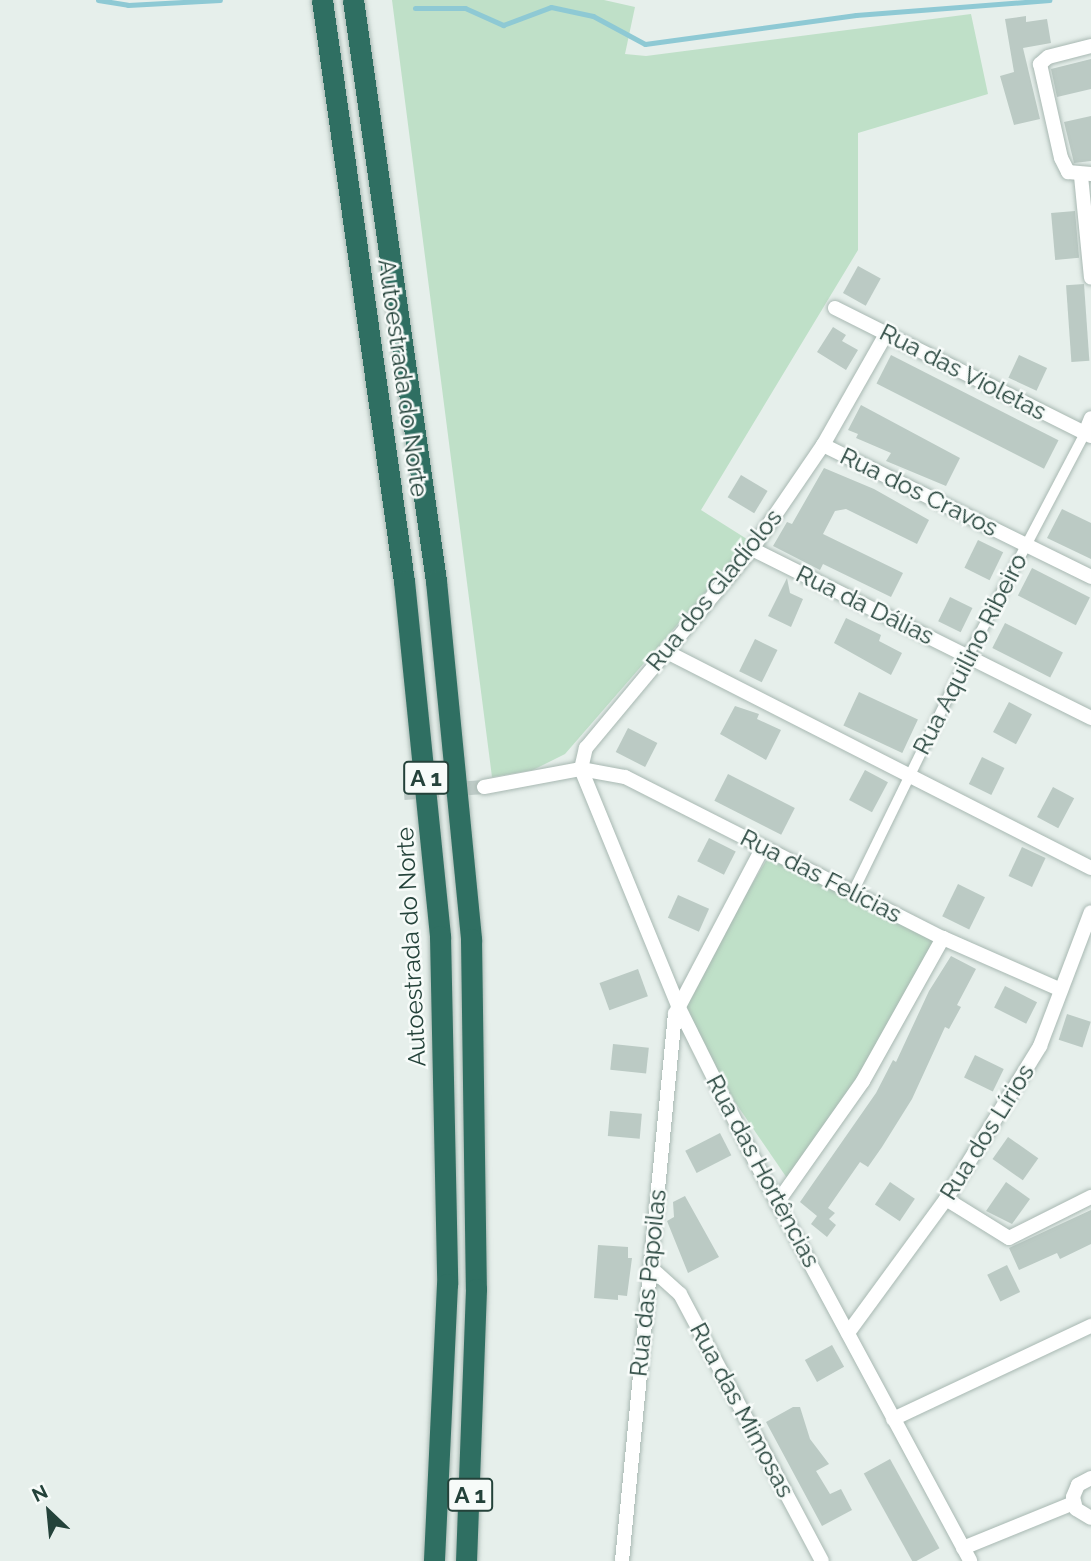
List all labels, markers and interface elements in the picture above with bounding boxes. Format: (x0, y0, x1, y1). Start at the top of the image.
street label: Autoestrada do Norte (372, 257, 434, 499)
street label: Rua das Violetas (875, 317, 1051, 427)
street label: Rua dos Cravos (836, 441, 1002, 543)
street label: Rua dos Gladíolos (640, 503, 788, 677)
street label: Rua Aquilino Ribeiro (907, 548, 1033, 760)
street label: Rua da Dálias (791, 559, 939, 651)
road number: A 1 (402, 758, 450, 798)
street label: Rua das Felícias (736, 823, 906, 929)
street label: Autoestrada do Norte (390, 826, 432, 1068)
street label: Rua dos Lírios (934, 1059, 1040, 1205)
street label: Rua das Hortências (700, 1070, 826, 1272)
street label: Rua das Papoilas (624, 1188, 672, 1378)
street label: Rua das Mimosas (684, 1318, 800, 1502)
road number: A 1 (446, 1476, 494, 1514)
north arrow (14, 1477, 84, 1547)
text: N (28, 1480, 51, 1506)

